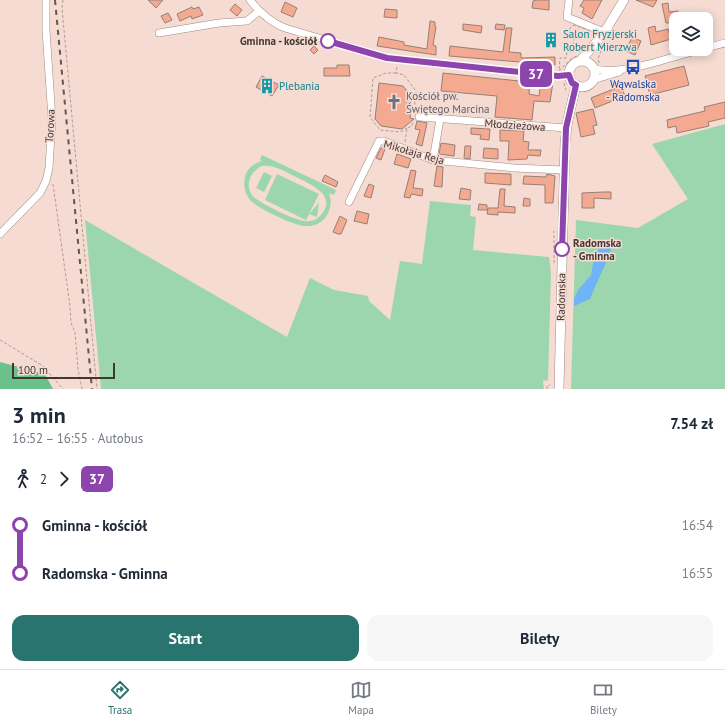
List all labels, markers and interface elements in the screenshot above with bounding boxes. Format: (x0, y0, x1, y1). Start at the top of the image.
map controls (669, 12, 713, 56)
button: layers (669, 12, 713, 56)
place label: Salon Fryzjerski Robert Mierzwa (563, 27, 637, 54)
building icon: Salon Fryzjerski Robert Mierzwa (542, 31, 560, 49)
marker: Gminna - kościół (320, 33, 336, 49)
place label: Gminna - kościół (240, 34, 317, 48)
bus stop icon: Wąwalska - Radomska (624, 58, 642, 76)
line badge: 37 (518, 61, 554, 87)
text: 37 (528, 65, 544, 83)
building icon: Plebania (258, 77, 276, 95)
place label: Wąwalska - Radomska (606, 77, 660, 104)
place label: Plebania (279, 79, 320, 93)
place label: Kościół pw. Świętego Marcina (406, 89, 490, 116)
church icon: Kościół pw. Świętego Marcina (385, 93, 403, 111)
street label: Torowa (42, 109, 58, 143)
street label: Młodzieżowa (484, 116, 546, 134)
street label: Mikołaja Reja (382, 137, 446, 167)
place label: Radomska - Gminna (573, 236, 621, 263)
marker: Radomska - Gminna (554, 241, 570, 257)
street label: Radomska (554, 273, 568, 321)
scale bar (12, 361, 115, 380)
text: 100 m (18, 363, 48, 377)
text: 3 min (12, 401, 66, 429)
text: 7.54 zł (670, 414, 713, 433)
text: 16:52 – 16:55 · Autobus (12, 430, 143, 447)
icon: walk (12, 468, 34, 490)
icon: forward (53, 468, 75, 490)
text: 37 (89, 470, 105, 488)
text: 2 (40, 471, 47, 488)
text: Gminna - kościół (42, 516, 147, 535)
text: 16:54 (682, 517, 713, 534)
text: Radomska - Gminna (42, 564, 168, 583)
text: 16:55 (682, 565, 713, 582)
button: Start (12, 615, 359, 661)
button: Bilety (367, 615, 713, 661)
tab: Trasa (108, 679, 132, 717)
tab: Mapa (348, 679, 374, 717)
tab: Bilety (590, 679, 617, 717)

